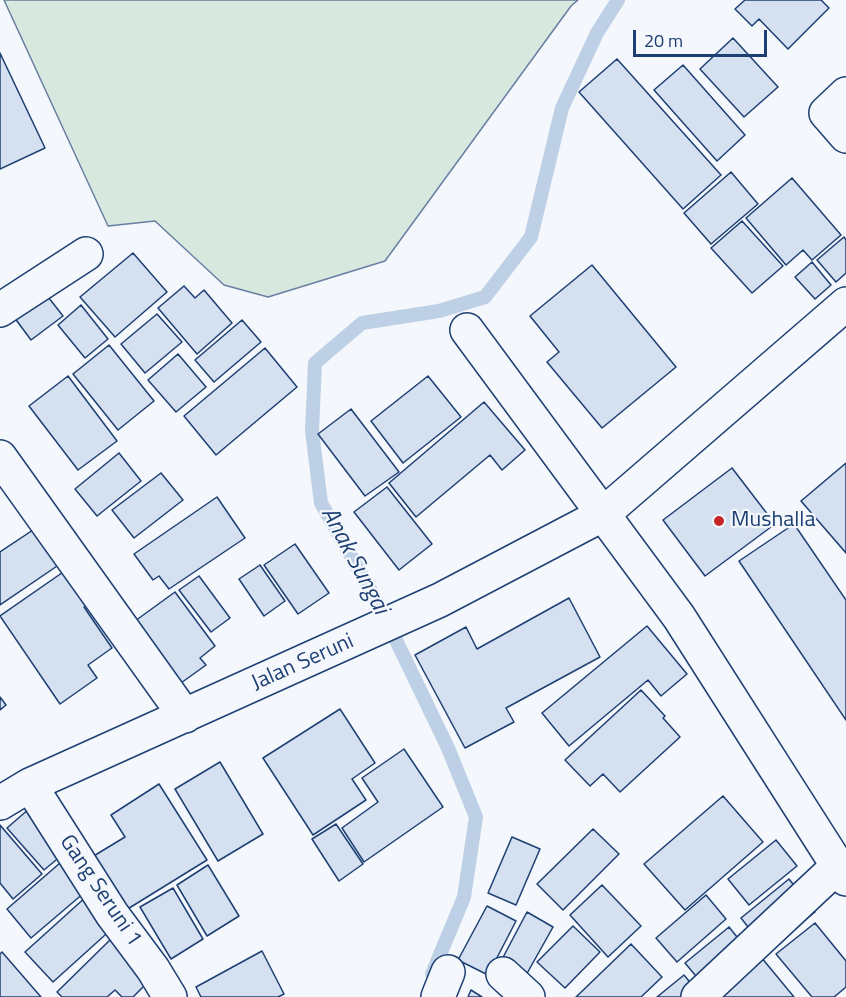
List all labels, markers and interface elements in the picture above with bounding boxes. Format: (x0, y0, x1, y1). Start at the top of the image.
scale bar (636, 18, 770, 56)
text: 20 m (644, 27, 683, 54)
water label: Anak Sungai (314, 502, 394, 620)
place label: Mushalla (731, 508, 815, 534)
marker: Mushalla (712, 514, 726, 528)
street label: Jalan Seruni (248, 629, 358, 697)
street label: Gang Seruni 1 (53, 830, 147, 952)

